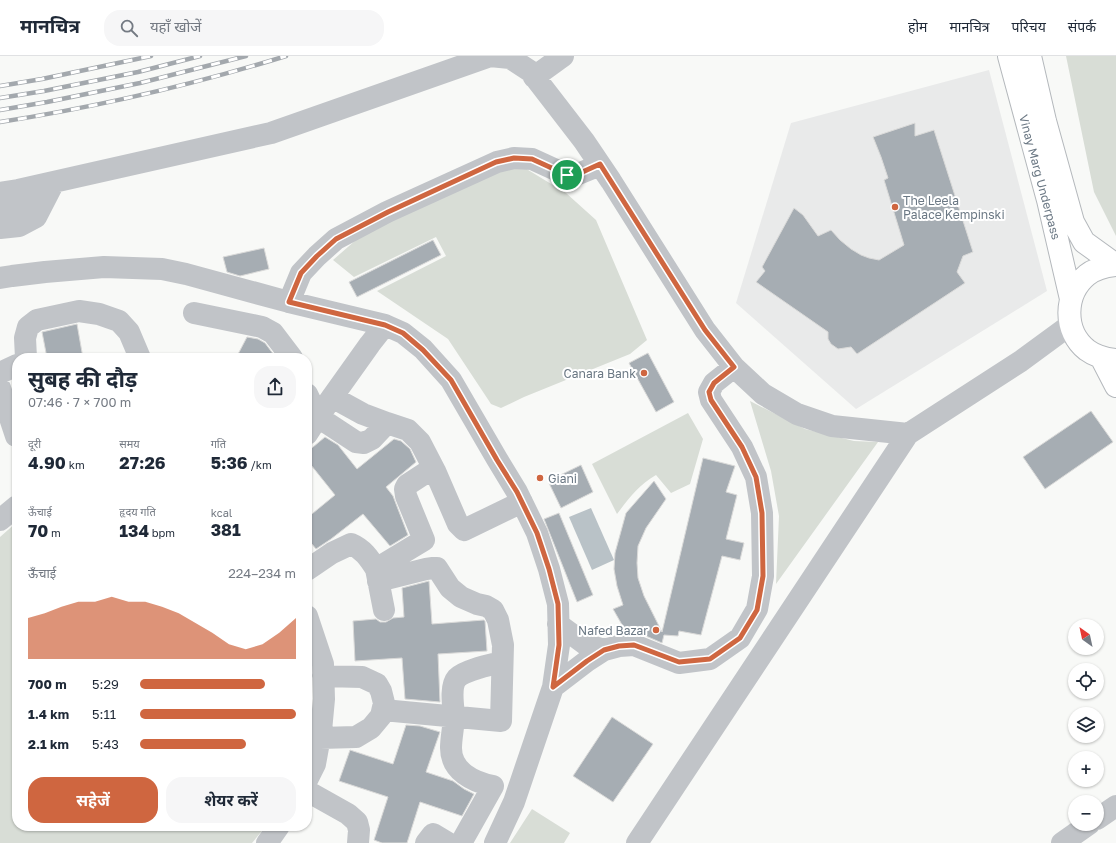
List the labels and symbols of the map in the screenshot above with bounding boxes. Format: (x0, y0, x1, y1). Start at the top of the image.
street label: Vinay Marg Underpass (1016, 113, 1064, 241)
pin (550, 158, 584, 192)
place label: The Leela Palace Kempinski (903, 193, 1005, 222)
marker: The Leela Palace Kempinski (890, 202, 900, 212)
place label: Canara Bank (564, 366, 636, 381)
marker: Canara Bank (639, 368, 649, 378)
place label: Giani (548, 471, 577, 486)
marker: Giani (535, 473, 545, 483)
north arrow (1068, 619, 1104, 655)
place label: Nafed Bazar (578, 623, 648, 638)
marker: Nafed Bazar (651, 625, 661, 635)

